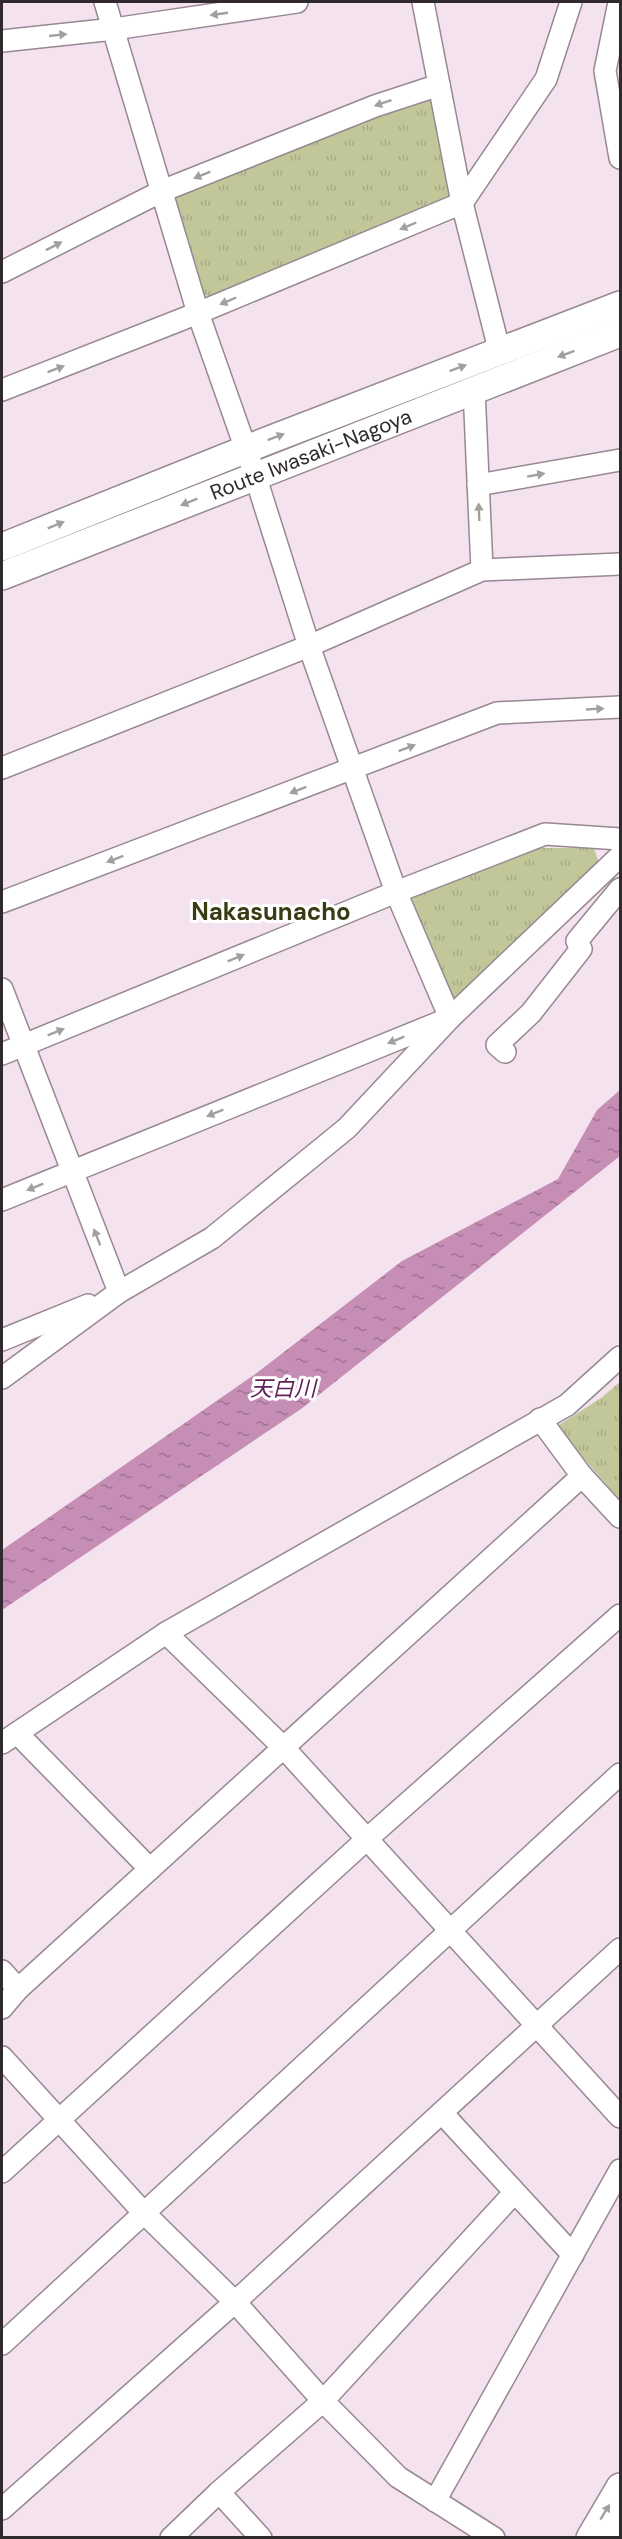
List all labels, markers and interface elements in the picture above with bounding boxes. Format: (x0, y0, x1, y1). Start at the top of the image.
one-way arrow (209, 9, 228, 18)
one-way arrow (48, 30, 67, 40)
one-way arrow (374, 99, 392, 108)
one-way arrow (193, 171, 211, 180)
one-way arrow (399, 222, 417, 231)
one-way arrow (45, 241, 62, 251)
one-way arrow (219, 297, 237, 306)
one-way arrow (557, 349, 575, 359)
one-way arrow (450, 363, 468, 373)
one-way arrow (47, 364, 65, 373)
street label: Route Iwasaki-Nagoya (206, 402, 416, 507)
one-way arrow (267, 432, 285, 442)
one-way arrow (527, 470, 546, 479)
one-way arrow (180, 497, 198, 507)
one-way arrow (475, 502, 484, 521)
one-way arrow (47, 520, 65, 529)
one-way arrow (586, 704, 605, 713)
one-way arrow (398, 743, 416, 752)
one-way arrow (288, 785, 306, 795)
one-way arrow (106, 855, 124, 864)
district label: Nakasunacho (191, 896, 351, 927)
one-way arrow (227, 953, 245, 962)
one-way arrow (47, 1027, 65, 1037)
one-way arrow (387, 1036, 405, 1045)
one-way arrow (206, 1108, 224, 1118)
one-way arrow (25, 1182, 43, 1192)
one-way arrow (92, 1228, 102, 1246)
water label: 天白川 (250, 1374, 318, 1403)
one-way arrow (600, 2504, 611, 2520)

